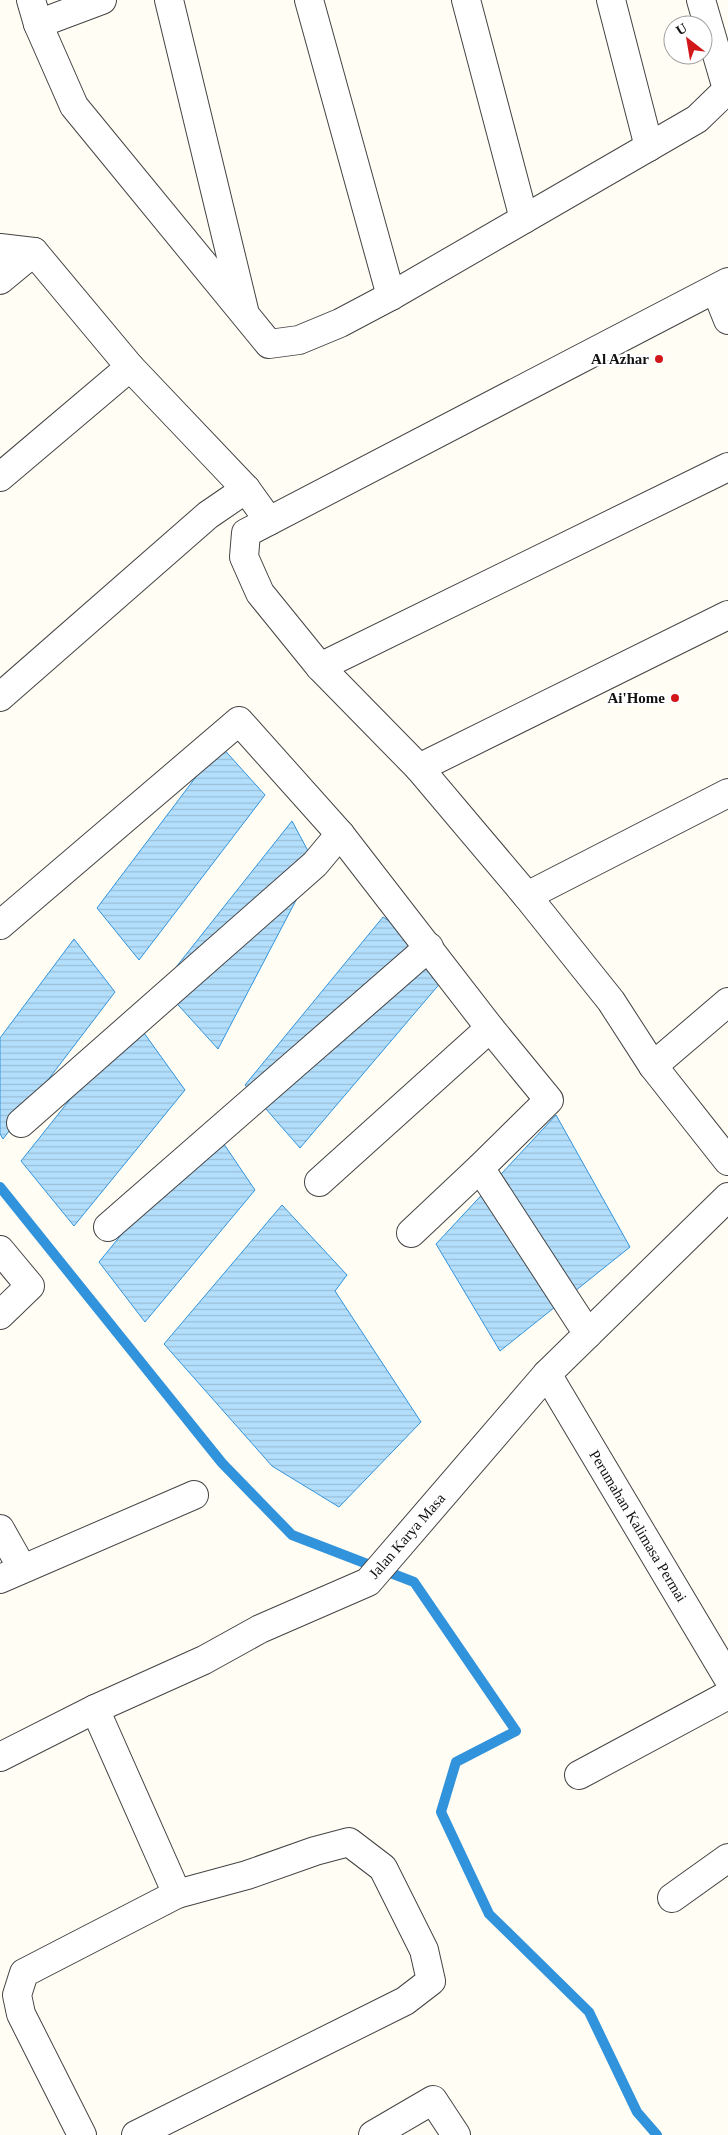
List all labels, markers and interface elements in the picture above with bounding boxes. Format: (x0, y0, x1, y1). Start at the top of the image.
north arrow (663, 15, 713, 65)
text: U (673, 20, 690, 38)
place label: Al Azhar (591, 351, 649, 367)
marker: Al Azhar (653, 353, 665, 365)
place label: Ai'Home (608, 690, 665, 706)
marker: Ai'Home (669, 692, 681, 704)
street label: Perumahan Kalimasa Permai (586, 1447, 690, 1605)
street label: Jalan Karya Masa (366, 1490, 449, 1582)

